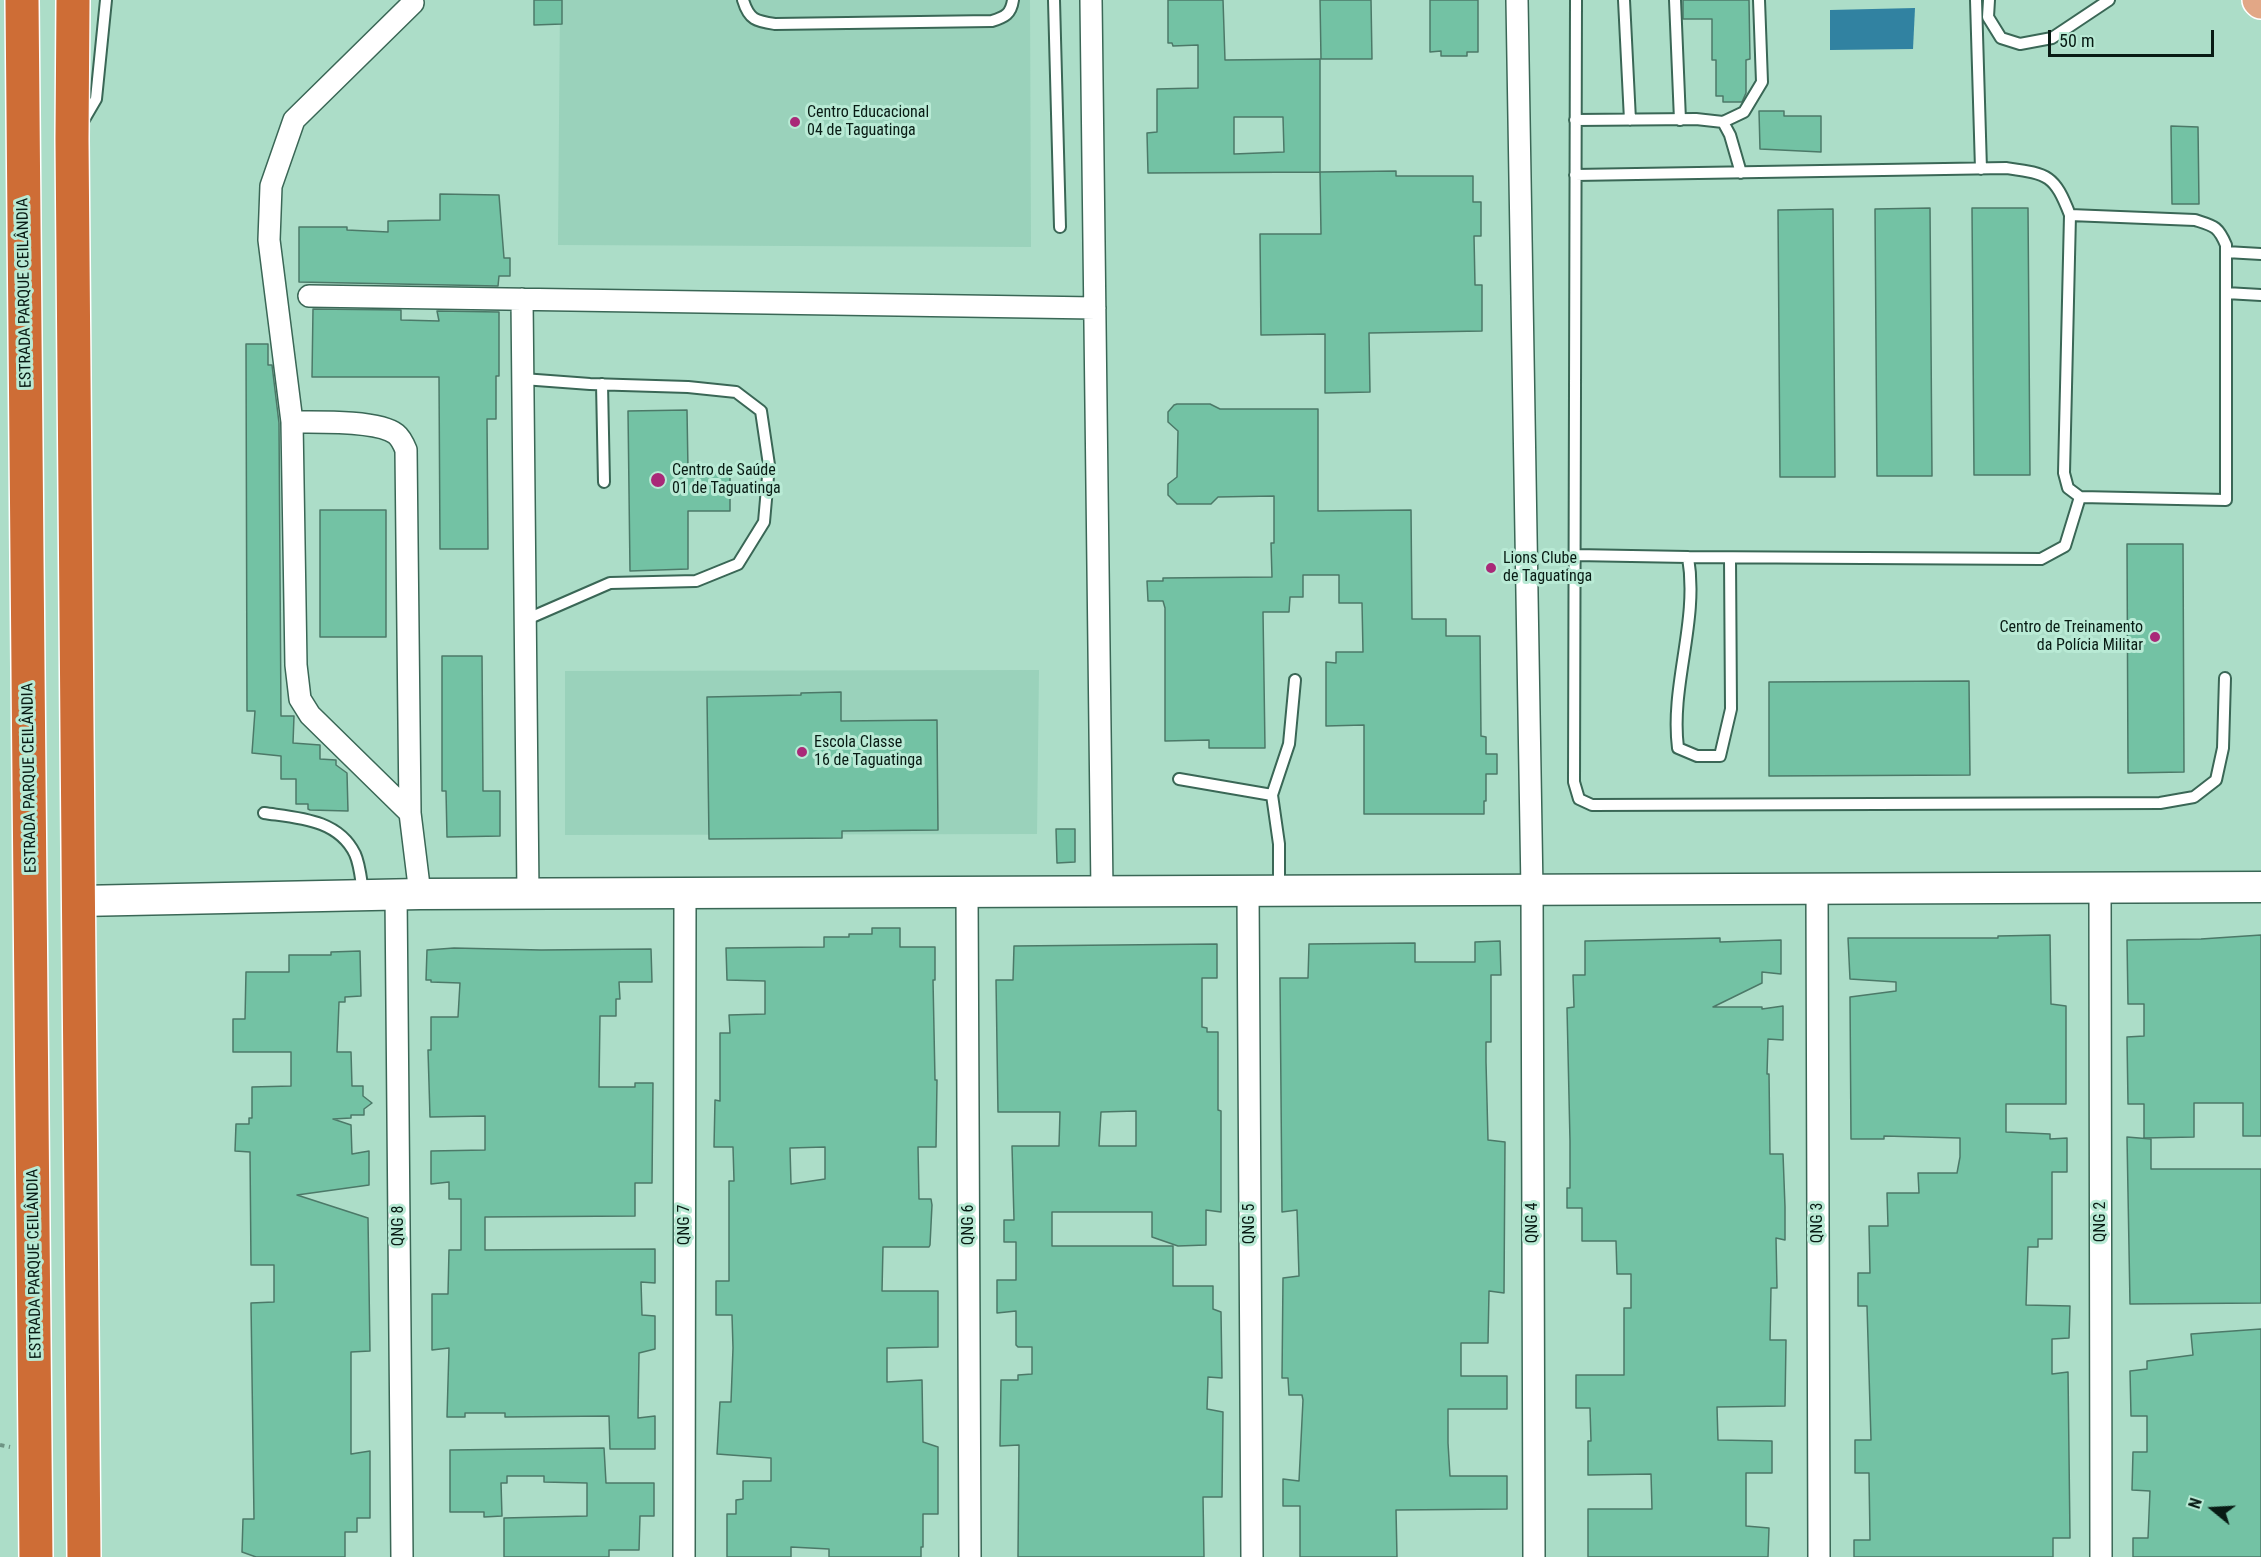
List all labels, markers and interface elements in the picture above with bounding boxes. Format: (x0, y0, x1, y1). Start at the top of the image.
scale bar (2051, 18, 2218, 56)
text: 50 m (2059, 30, 2094, 51)
place label: Centro Educacional 04 de Taguatinga (807, 103, 929, 141)
marker: Centro Educacional 04 de Taguatinga (788, 115, 802, 129)
street label: ESTRADA PARQUE CEILÂNDIA (14, 198, 36, 388)
place label: Centro de Saúde 01 de Taguatinga (672, 461, 781, 499)
marker: Centro de Saúde 01 de Taguatinga (649, 471, 667, 489)
place label: Lions Clube de Taguatinga (1503, 549, 1592, 587)
marker: Lions Clube de Taguatinga (1484, 561, 1498, 575)
place label: Centro de Treinamento da Polícia Militar (1999, 618, 2143, 656)
marker: Centro de Treinamento da Polícia Militar (2148, 630, 2162, 644)
street label: ESTRADA PARQUE CEILÂNDIA (19, 683, 41, 873)
place label: Escola Classe 16 de Taguatinga (814, 733, 923, 771)
marker: Escola Classe 16 de Taguatinga (795, 745, 809, 759)
street label: ESTRADA PARQUE CEILÂNDIA (24, 1169, 46, 1359)
street label: QNG 2 (2091, 1202, 2111, 1242)
street label: QNG 4 (1523, 1203, 1543, 1243)
street label: QNG 3 (1808, 1203, 1828, 1243)
street label: QNG 5 (1240, 1204, 1260, 1244)
street label: QNG 7 (675, 1205, 695, 1245)
street label: QNG 6 (959, 1205, 979, 1245)
street label: QNG 8 (389, 1206, 409, 1246)
north arrow (2183, 1479, 2243, 1539)
text: N (2185, 1496, 2206, 1511)

